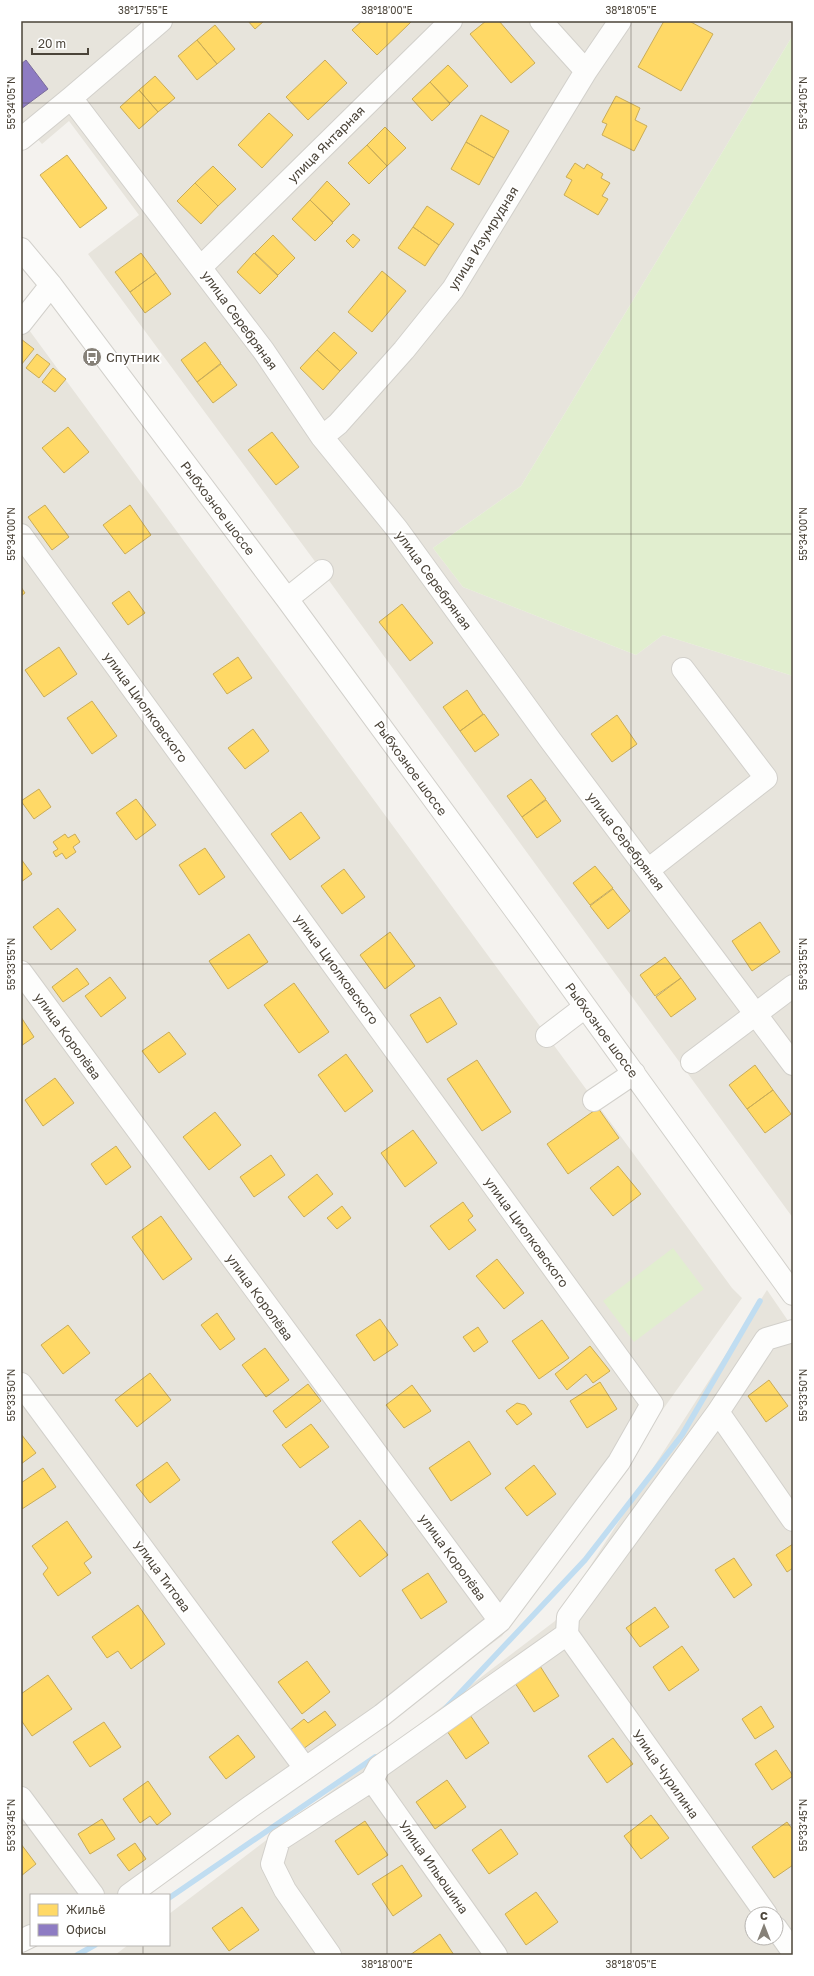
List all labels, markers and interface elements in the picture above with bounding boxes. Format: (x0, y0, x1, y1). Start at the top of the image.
text: 38°17'55"E (118, 4, 168, 16)
text: 38°18'00"E (361, 4, 413, 16)
text: 38°18'05"E (606, 4, 657, 16)
scale bar (32, 30, 88, 56)
text: 20 m (38, 36, 66, 51)
text: 55°34'05"N (5, 76, 17, 130)
text: 55°34'05"N (797, 76, 809, 130)
street label: улица Янтарная (284, 102, 368, 186)
street label: улица Изумрудная (445, 183, 521, 293)
street label: улица Серебряная (199, 267, 281, 373)
bus stop icon: Спутник (81, 346, 103, 368)
place label: Спутник (106, 349, 160, 365)
street label: Рыбхозное шоссе (177, 458, 259, 558)
text: 55°34'00"N (5, 507, 17, 561)
text: 55°34'00"N (797, 507, 809, 561)
street label: улица Серебряная (393, 527, 475, 633)
street label: улица Циолковского (101, 649, 192, 765)
street label: Рыбхозное шоссе (371, 717, 451, 819)
street label: улица Серебряная (584, 789, 668, 893)
street label: улица Циолковского (292, 911, 383, 1027)
text: 55°33'55"N (5, 938, 17, 990)
text: 55°33'55"N (797, 938, 809, 990)
street label: Рыбхозное шоссе (562, 979, 642, 1081)
street label: улица Королёва (31, 989, 105, 1083)
street label: улица Циолковского (482, 1174, 573, 1290)
street label: улица Королёва (223, 1250, 297, 1344)
text: 55°33'50"N (5, 1369, 17, 1421)
text: 55°33'50"N (797, 1369, 809, 1421)
street label: улица Королёва (416, 1510, 490, 1604)
street label: улица Титова (132, 1537, 194, 1615)
street label: Улица Чурилина (629, 1727, 703, 1821)
text: 55°33'45"N (5, 1799, 17, 1851)
text: 55°33'45"N (797, 1799, 809, 1851)
street label: Улица Ильюшина (396, 1817, 472, 1917)
legend (30, 1894, 170, 1946)
text: Жильё (66, 1902, 105, 1917)
north arrow (744, 1906, 784, 1946)
text: С (760, 1909, 768, 1922)
text: Офисы (66, 1922, 106, 1937)
text: 38°18'00"E (361, 1958, 413, 1970)
text: 38°18'05"E (606, 1958, 657, 1970)

